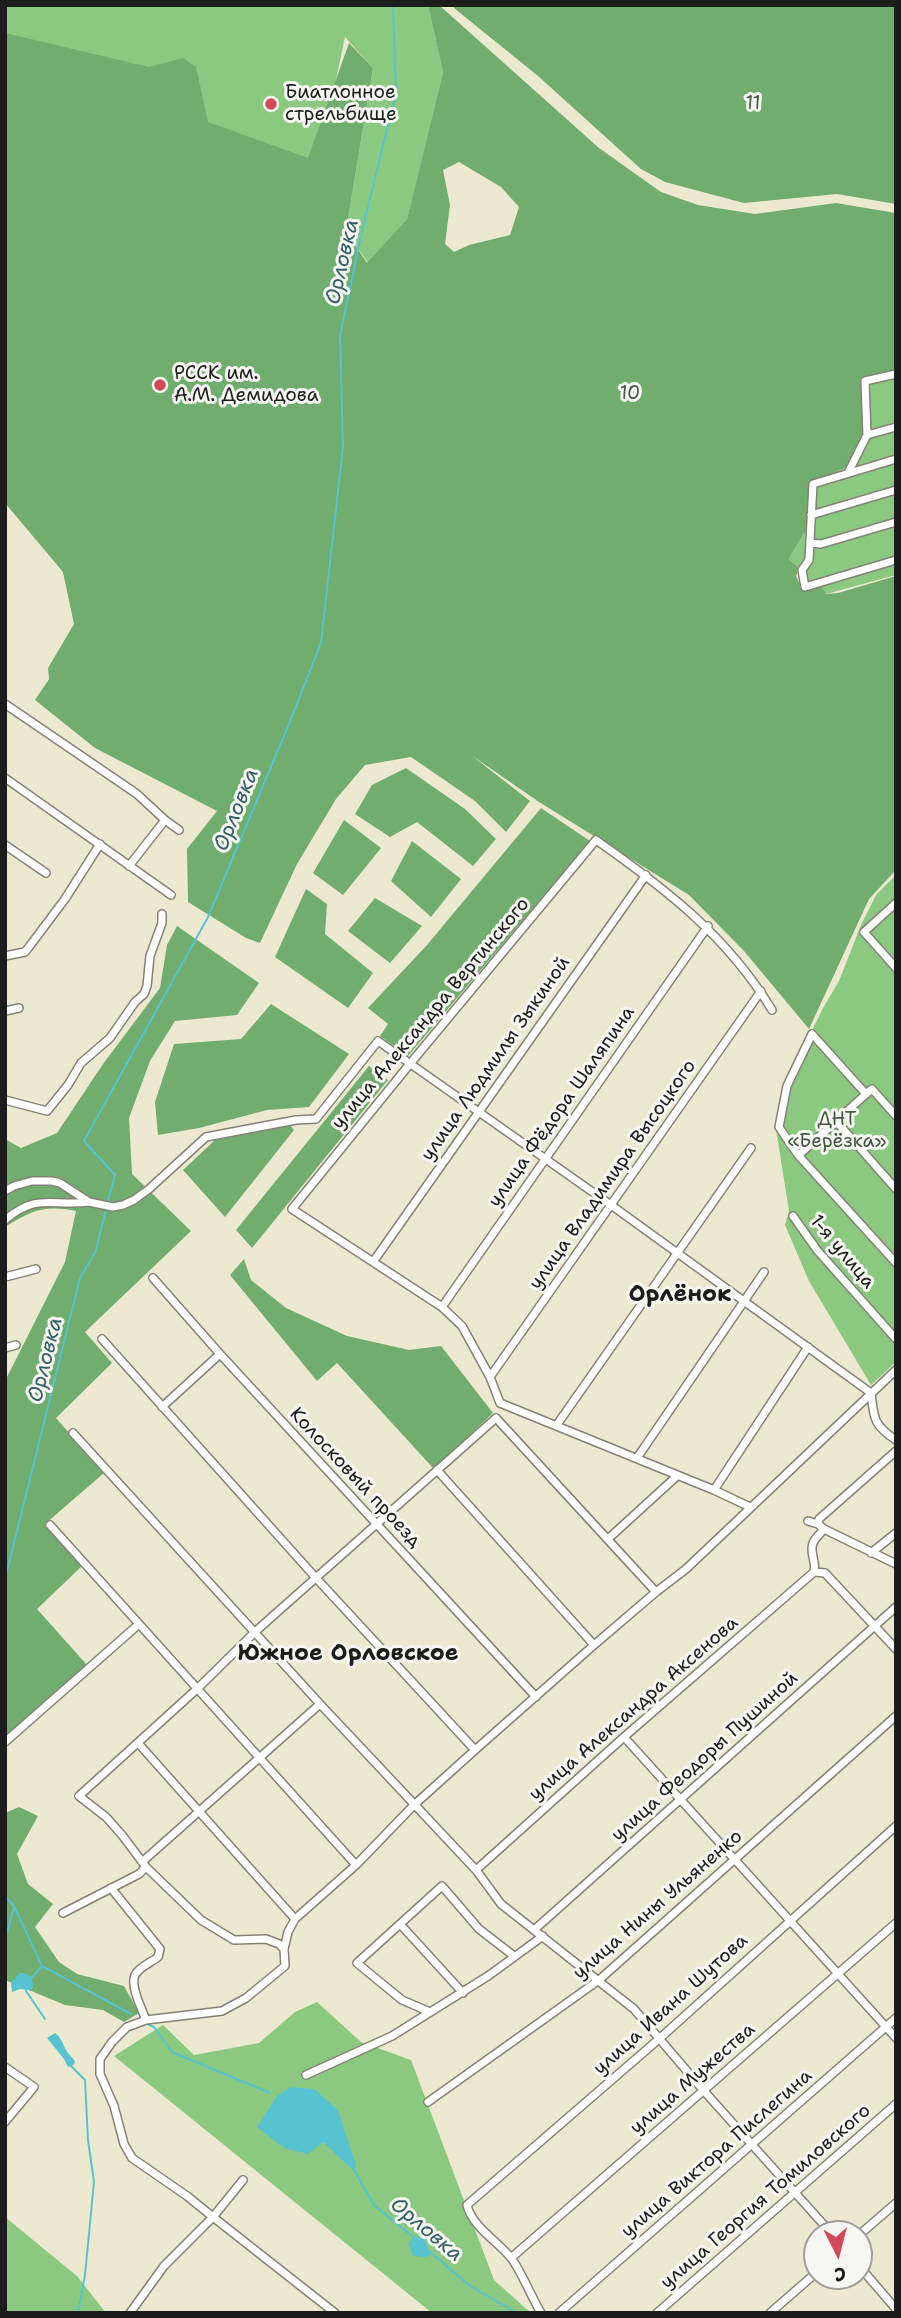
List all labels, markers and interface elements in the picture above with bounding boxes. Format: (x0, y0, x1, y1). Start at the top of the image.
place label: Биатлонное стрельбище (285, 82, 397, 126)
park label: 11 (745, 93, 761, 115)
marker: Биатлонное стрельбище (263, 96, 279, 112)
water label: Орловка (321, 217, 365, 307)
place label: РССК им. А.М. Демидова (174, 363, 319, 407)
marker: РССК им. А.М. Демидова (152, 377, 168, 393)
park label: 10 (620, 383, 640, 405)
water label: Орловка (209, 765, 265, 855)
street label: улица Александра Вертинского (327, 894, 535, 1134)
street label: улица Людмилы Зыкиной (417, 952, 575, 1166)
street label: улица Фёдора Шаляпина (484, 1002, 640, 1212)
street label: улица Владимира Высоцкого (525, 1056, 701, 1294)
park label: ДНТ «Берёзка» (788, 1109, 886, 1153)
street label: 1-я улица (805, 1210, 879, 1294)
district label: Орлёнок (629, 1281, 731, 1309)
water label: Орловка (23, 1315, 69, 1405)
street label: Колосковый проезд (284, 1403, 426, 1553)
street label: улица Александра Аксенова (525, 1612, 743, 1806)
district label: Южное Орловское (237, 1640, 459, 1668)
street label: улица Феодоры Пушиной (607, 1667, 803, 1847)
street label: улица Нины Ульяненко (569, 1825, 747, 1985)
street label: улица Ивана Шутова (589, 1930, 753, 2080)
street label: улица Мужества (626, 2018, 760, 2140)
street label: улица Виктора Пислегина (617, 2065, 817, 2243)
street label: улица Георгия Томиловского (656, 2100, 876, 2294)
water label: Орловка (385, 2192, 467, 2268)
north arrow (803, 2220, 873, 2290)
text: С (833, 2261, 847, 2287)

